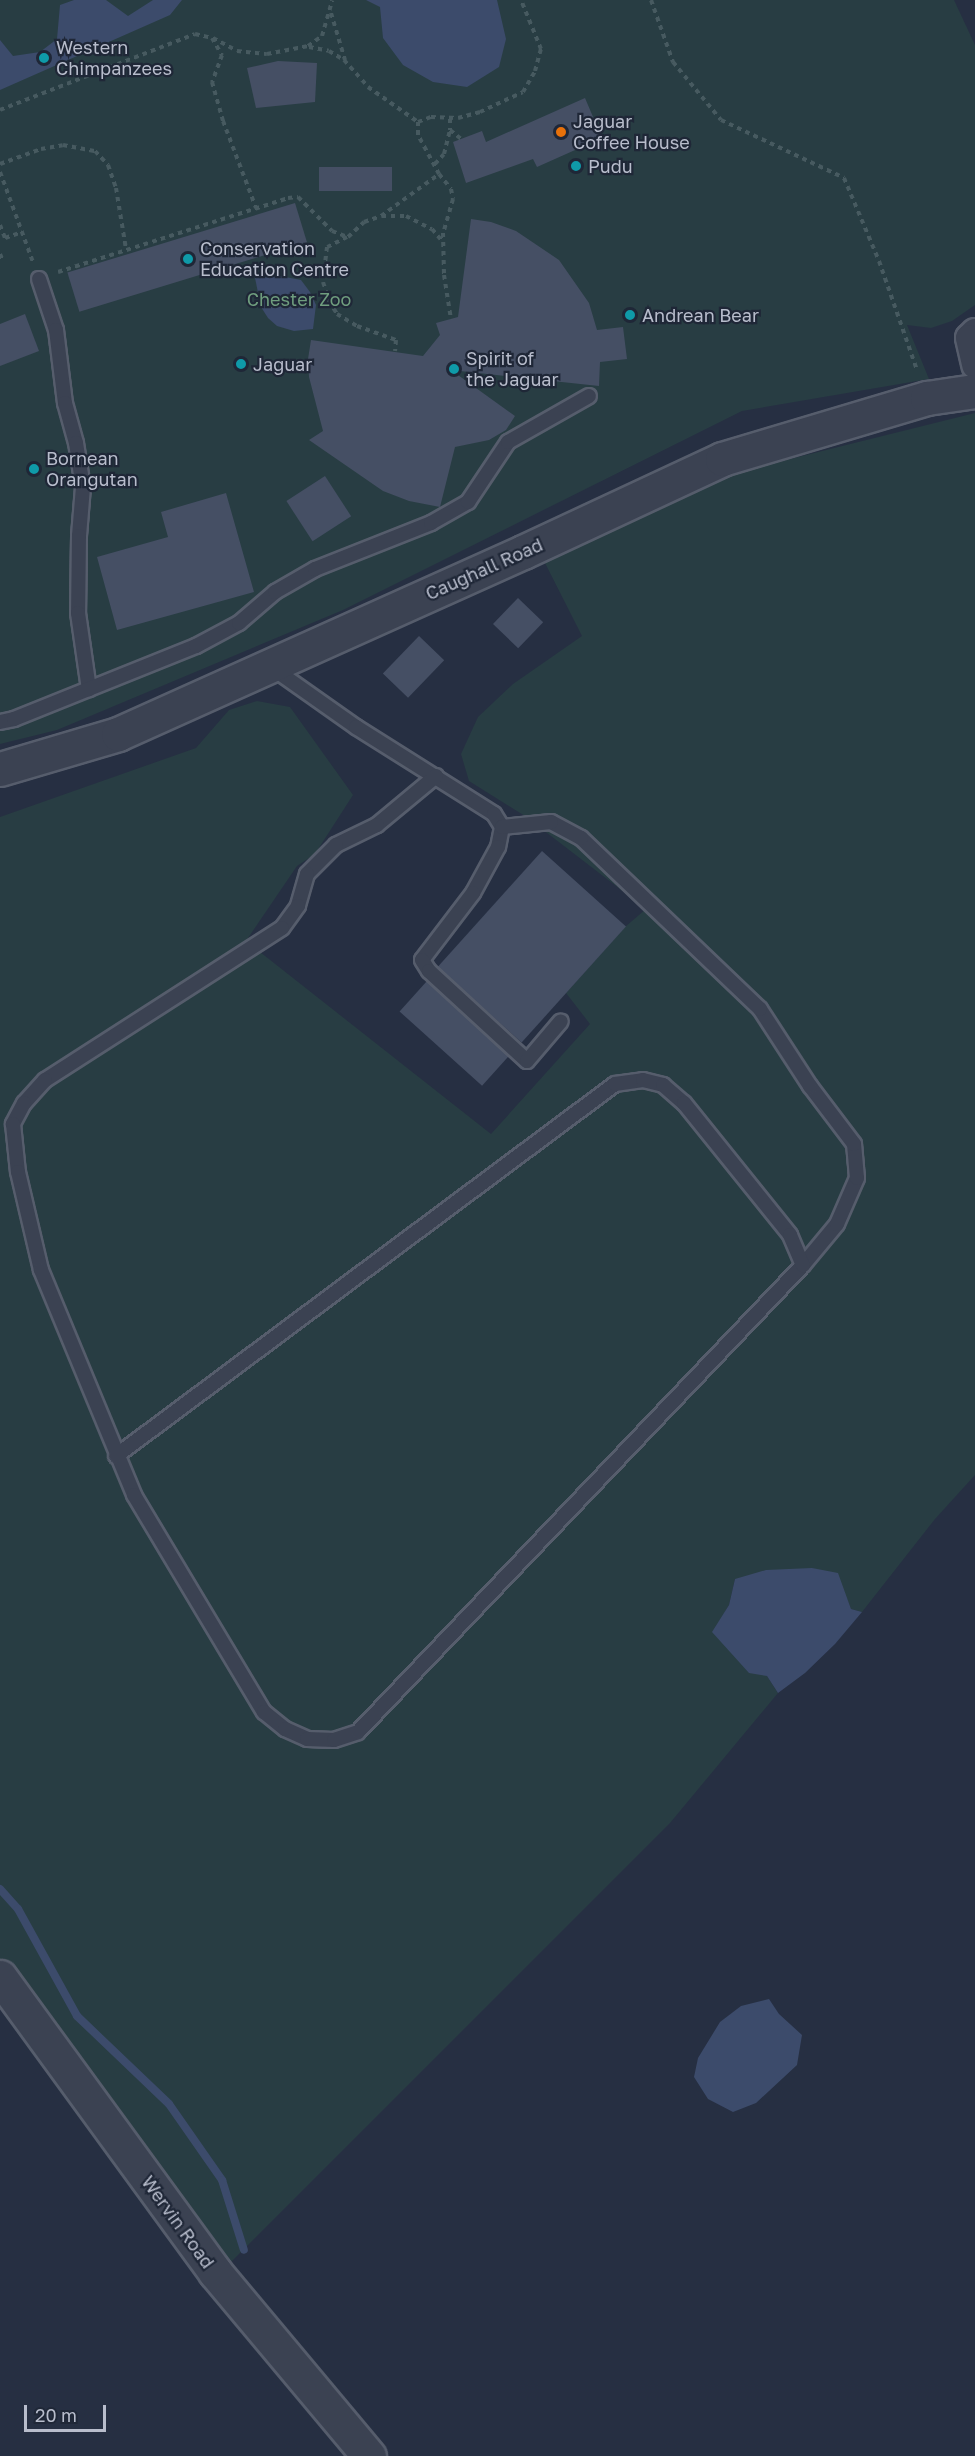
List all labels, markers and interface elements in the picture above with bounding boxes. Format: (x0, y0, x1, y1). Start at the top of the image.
place label: Western Chimpanzees (56, 37, 172, 80)
marker: Western Chimpanzees (37, 51, 51, 65)
place label: Jaguar Coffee House (573, 111, 690, 154)
marker: Jaguar Coffee House (554, 125, 568, 139)
place label: Pudu (588, 155, 633, 177)
marker: Pudu (569, 159, 583, 173)
place label: Conservation Education Centre (200, 238, 349, 280)
marker: Conservation Education Centre (181, 252, 195, 266)
park label: Chester Zoo (247, 288, 351, 310)
place label: Andrean Bear (642, 304, 759, 326)
marker: Andrean Bear (623, 308, 637, 322)
place label: Spirit of the Jaguar (466, 348, 559, 391)
place label: Jaguar (253, 353, 312, 375)
marker: Jaguar (234, 357, 248, 371)
marker: Spirit of the Jaguar (447, 362, 461, 376)
place label: Bornean Orangutan (46, 448, 138, 490)
marker: Bornean Orangutan (27, 462, 41, 476)
street label: Caughall Road (422, 534, 546, 604)
street label: Wervin Road (137, 2172, 219, 2272)
scale bar (27, 2393, 110, 2431)
text: 20 m (35, 2404, 77, 2426)

